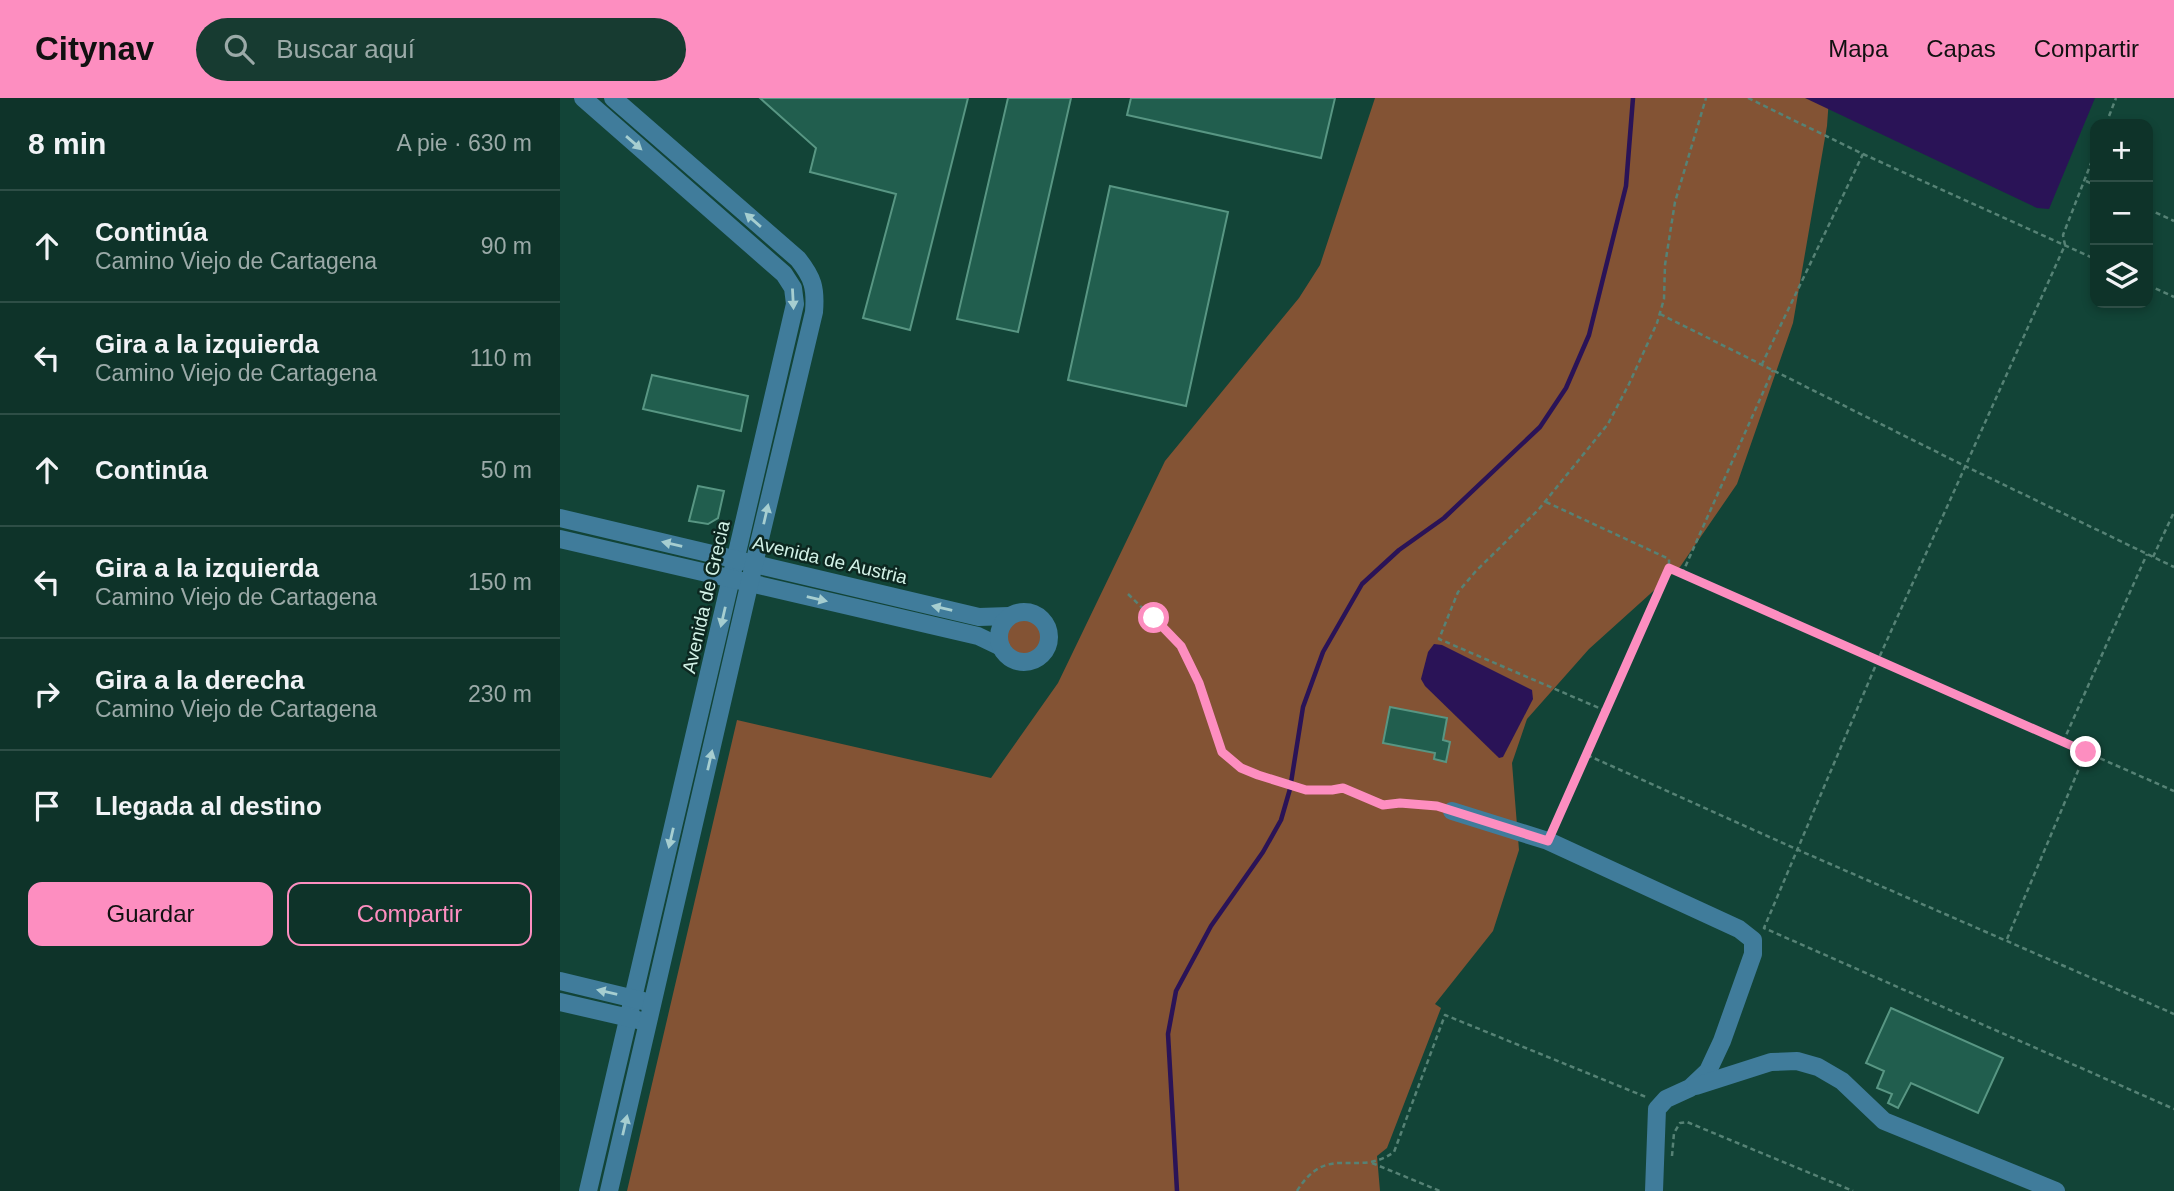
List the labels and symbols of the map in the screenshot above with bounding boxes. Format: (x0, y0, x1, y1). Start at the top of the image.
one-way arrow (625, 135, 643, 151)
one-way arrow (745, 213, 762, 228)
one-way arrow (788, 288, 799, 310)
one-way arrow (761, 503, 772, 525)
street label: Avenida de Grecia (678, 518, 734, 675)
street label: Avenida de Austria (751, 532, 910, 588)
one-way arrow (661, 539, 683, 550)
one-way arrow (807, 594, 829, 605)
one-way arrow (930, 602, 952, 613)
route start (1138, 602, 1169, 633)
one-way arrow (717, 606, 728, 628)
route end (2070, 736, 2101, 767)
one-way arrow (705, 749, 716, 771)
one-way arrow (666, 827, 677, 849)
one-way arrow (596, 986, 618, 997)
one-way arrow (620, 1113, 631, 1135)

